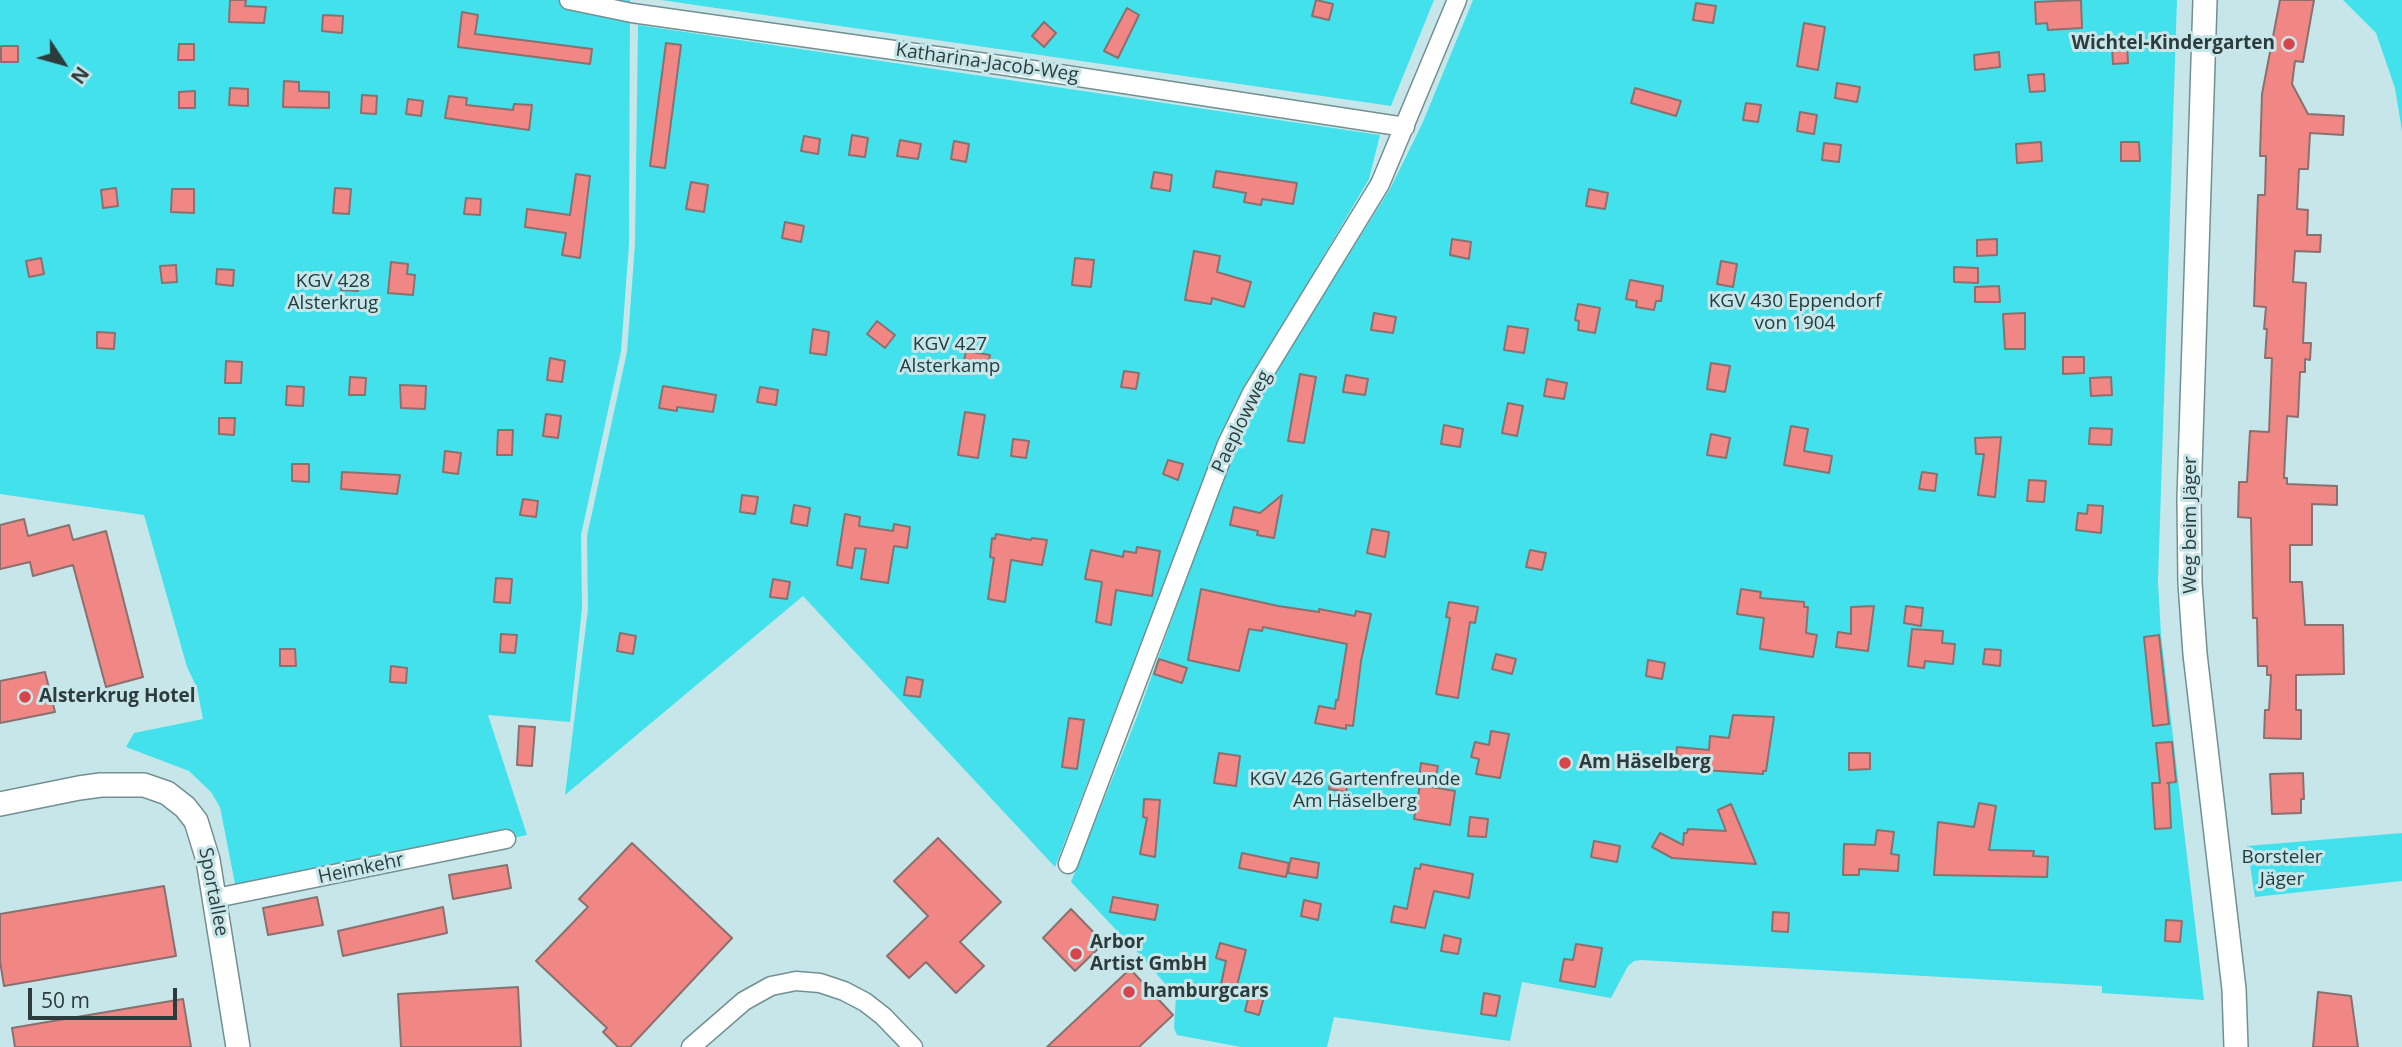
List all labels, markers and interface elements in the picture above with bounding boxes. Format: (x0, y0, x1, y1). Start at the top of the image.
north arrow (28, 28, 98, 98)
place label: Wichtel-Kindergarten (2072, 33, 2275, 55)
marker: Wichtel-Kindergarten (2281, 36, 2297, 52)
street label: Katharina-Jacob-Weg (894, 39, 1080, 87)
text: N (65, 61, 95, 89)
park label: KGV 428 Alsterkrug (288, 271, 378, 315)
park label: KGV 430 Eppendorf von 1904 (1709, 291, 1881, 335)
park label: KGV 427 Alsterkamp (900, 334, 1000, 378)
street label: Paeplowweg (1207, 367, 1277, 477)
street label: Weg beim Jäger (2180, 456, 2202, 594)
place label: Alsterkrug Hotel (39, 686, 196, 708)
marker: Alsterkrug Hotel (17, 689, 33, 705)
place label: Am Häselberg (1579, 752, 1711, 774)
marker: Am Häselberg (1557, 755, 1573, 771)
park label: KGV 426 Gartenfreunde Am Häselberg (1250, 769, 1460, 813)
street label: Sportallee (193, 846, 233, 938)
park label: Borsteler Jäger (2241, 847, 2323, 891)
street label: Heimkehr (316, 849, 406, 889)
place label: Arbor Artist GmbH (1090, 932, 1207, 976)
marker: Arbor Artist GmbH (1068, 946, 1084, 962)
scale bar (32, 974, 180, 1018)
place label: hamburgcars (1143, 981, 1269, 1003)
marker: hamburgcars (1121, 984, 1137, 1000)
text: 50 m (41, 986, 90, 1014)

